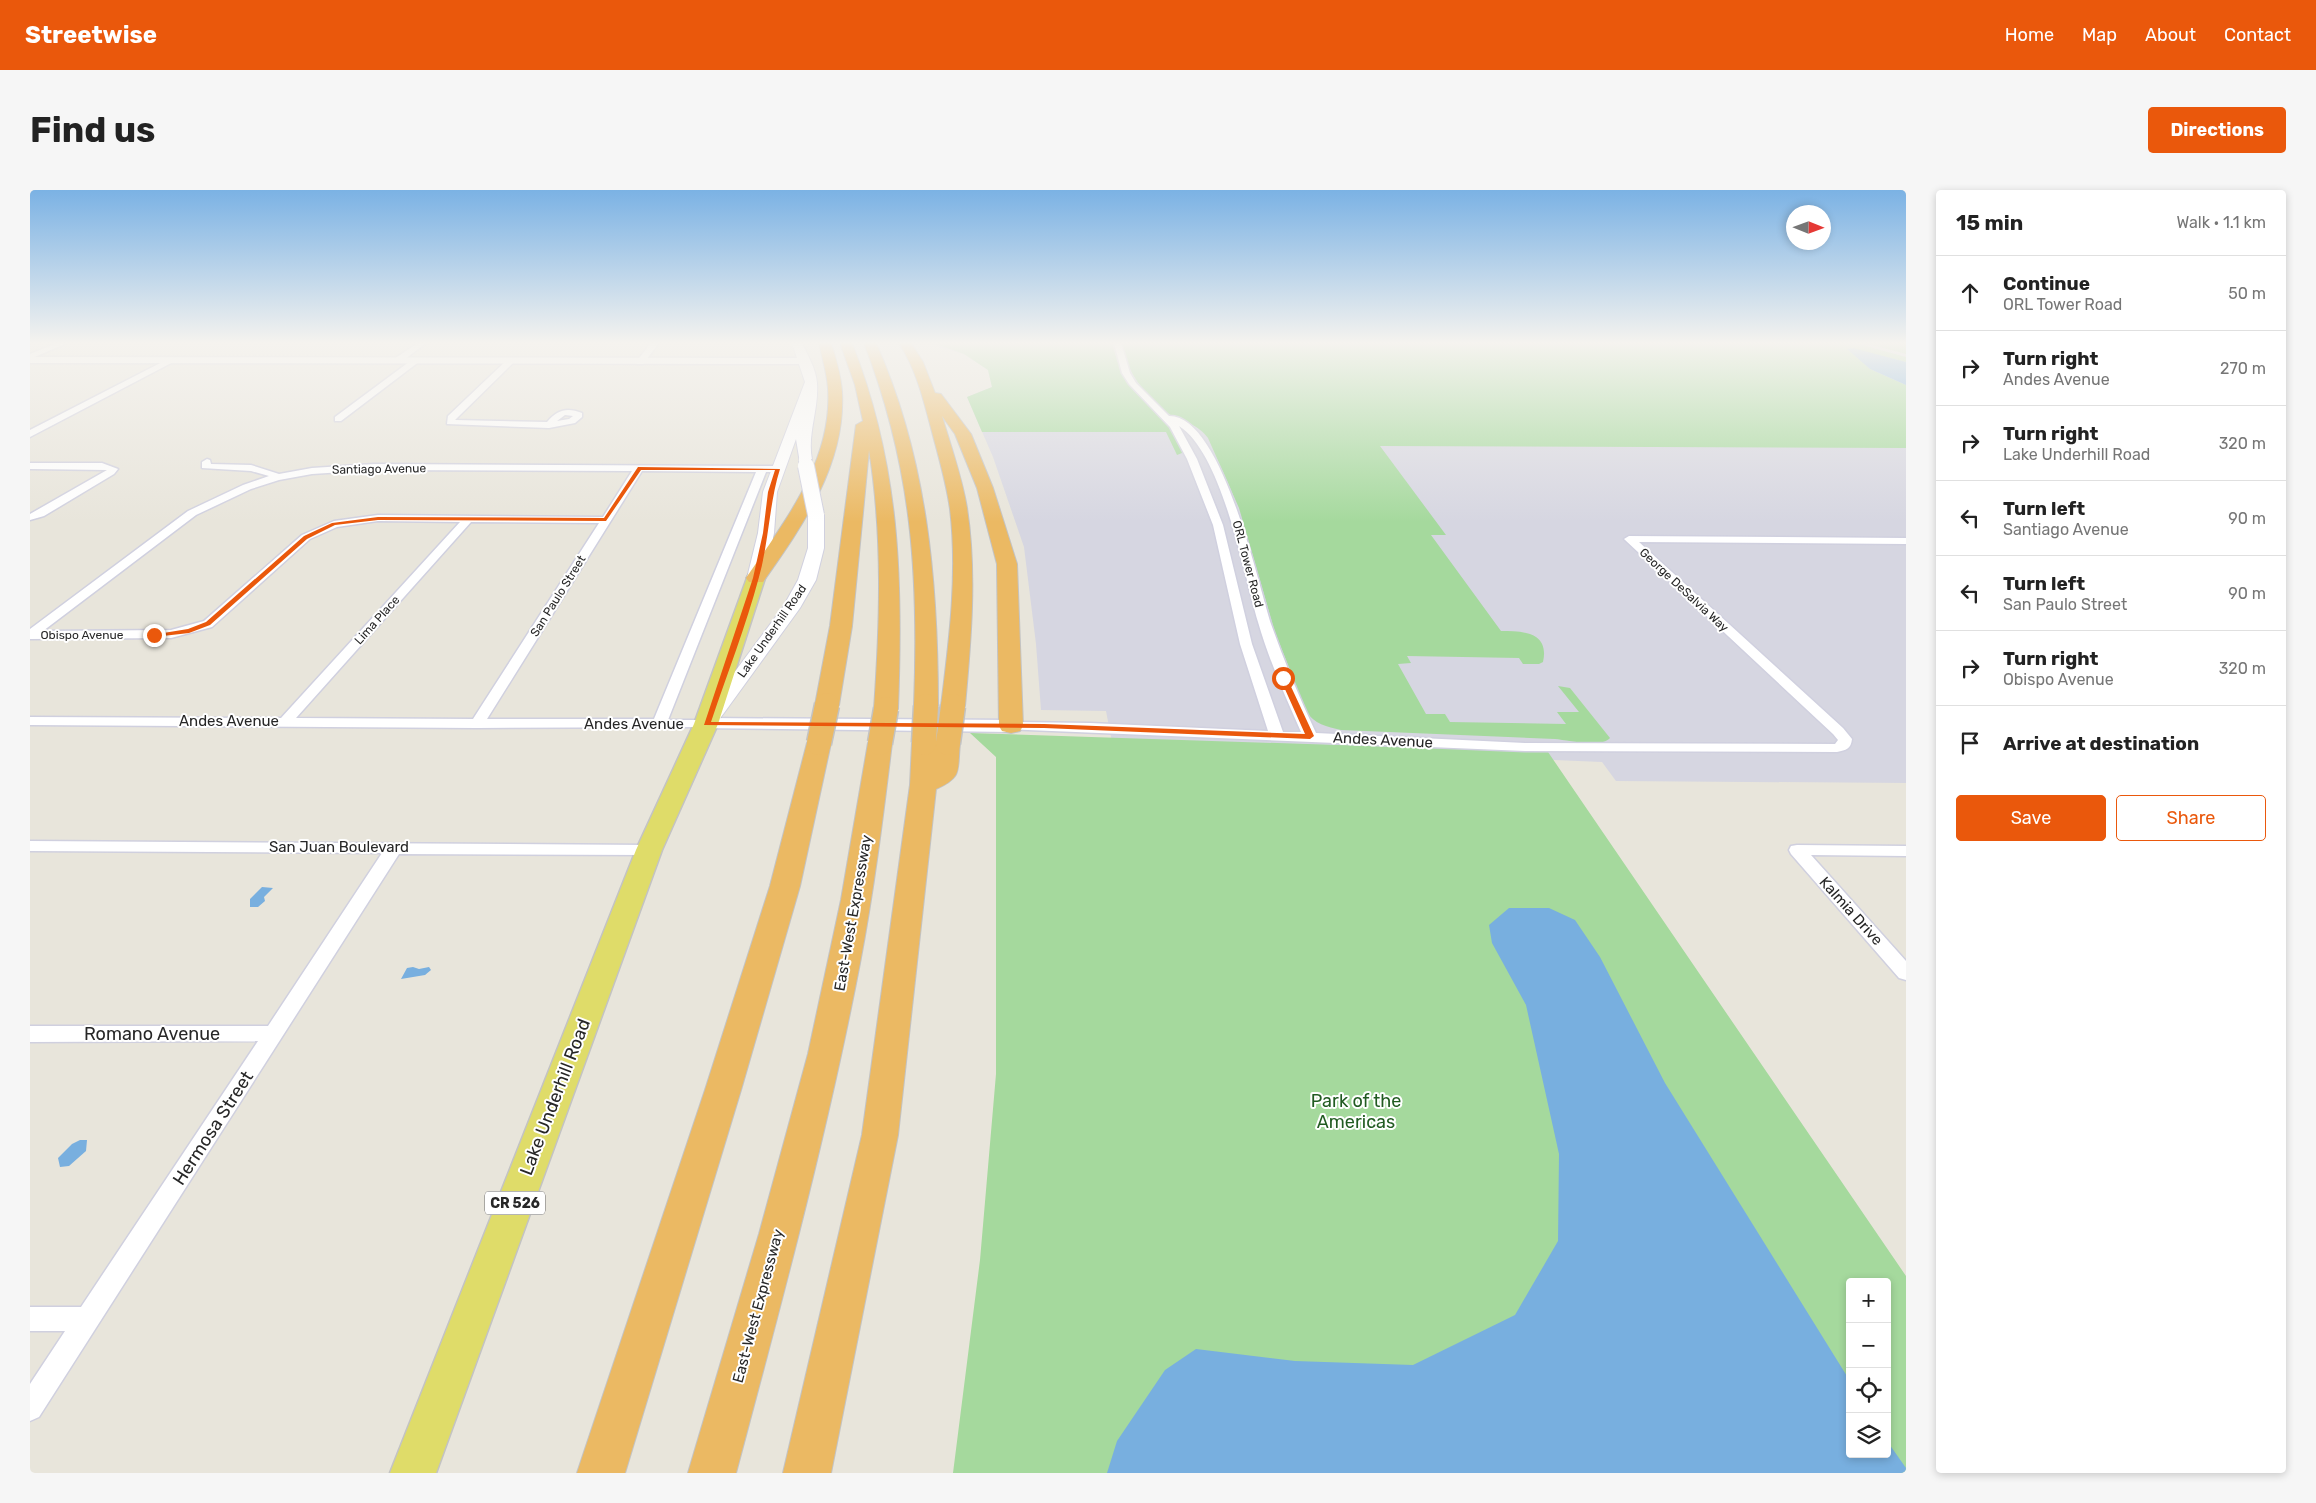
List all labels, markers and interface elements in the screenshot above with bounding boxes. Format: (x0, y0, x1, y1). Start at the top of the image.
text: Streetwise (25, 21, 157, 49)
text: Home (2005, 24, 2054, 46)
text: Map (2082, 24, 2117, 46)
text: About (2145, 24, 2196, 46)
text: Contact (2224, 24, 2291, 46)
button: Directions (2148, 107, 2286, 153)
text: Find us (30, 109, 155, 151)
north arrow (1786, 205, 1831, 250)
text: 15 min (1956, 210, 2023, 235)
text: Walk · 1.1 km (2177, 213, 2266, 232)
text: Continue (2003, 272, 2090, 295)
icon: ahead (1956, 279, 1984, 307)
text: 50 m (2228, 284, 2266, 303)
text: ORL Tower Road (2003, 295, 2122, 314)
text: Turn right (2003, 347, 2098, 370)
icon: right (1956, 354, 1984, 382)
text: 270 m (2220, 359, 2266, 378)
text: Andes Avenue (2003, 370, 2110, 389)
text: Turn right (2003, 422, 2098, 445)
icon: right (1956, 429, 1984, 457)
text: 320 m (2219, 434, 2266, 453)
text: Lake Underhill Road (2003, 445, 2150, 464)
street label: Santiago Avenue (332, 461, 426, 477)
text: Turn left (2003, 497, 2085, 520)
icon: left (1956, 504, 1984, 532)
text: 90 m (2228, 509, 2266, 528)
street label: ORL Tower Road (1230, 519, 1266, 609)
text: Santiago Avenue (2003, 520, 2129, 539)
street label: George DeSalvia Way (1637, 545, 1732, 635)
street label: San Paulo Street (527, 553, 589, 639)
text: Turn left (2003, 572, 2085, 595)
icon: left (1956, 579, 1984, 607)
street label: Lake Underhill Road (735, 582, 809, 680)
text: 90 m (2228, 584, 2266, 603)
street label: Lima Place (352, 593, 403, 647)
text: San Paulo Street (2003, 595, 2127, 614)
route end (143, 624, 166, 647)
street label: Obispo Avenue (41, 628, 124, 642)
text: Turn right (2003, 647, 2098, 670)
icon: right (1956, 654, 1984, 682)
text: 320 m (2219, 659, 2266, 678)
route start (1272, 667, 1295, 690)
text: Obispo Avenue (2003, 670, 2114, 689)
street label: Andes Avenue (179, 712, 279, 730)
street label: Andes Avenue (584, 715, 684, 733)
street label: Andes Avenue (1333, 728, 1433, 752)
icon: arrive (1956, 729, 1984, 757)
text: Arrive at destination (2003, 732, 2199, 755)
button: Save (1956, 795, 2106, 841)
button: Share (2116, 795, 2266, 841)
street label: East-West Expressway (830, 833, 876, 993)
street label: San Juan Boulevard (269, 838, 409, 856)
street label: Kalmia Drive (1816, 873, 1886, 949)
street label: Lake Underhill Road (515, 1016, 595, 1178)
street label: Romano Avenue (84, 1023, 220, 1045)
street label: Hermosa Street (168, 1067, 258, 1189)
park label: Park of the Americas (1311, 1090, 1401, 1133)
road number: CR 526 (485, 1191, 545, 1214)
street label: East-West Expressway (729, 1227, 787, 1385)
map controls (1846, 1278, 1891, 1458)
button: + (1846, 1278, 1891, 1323)
button: − (1846, 1323, 1891, 1368)
button: locate (1846, 1368, 1891, 1413)
button: layers (1846, 1413, 1891, 1458)

